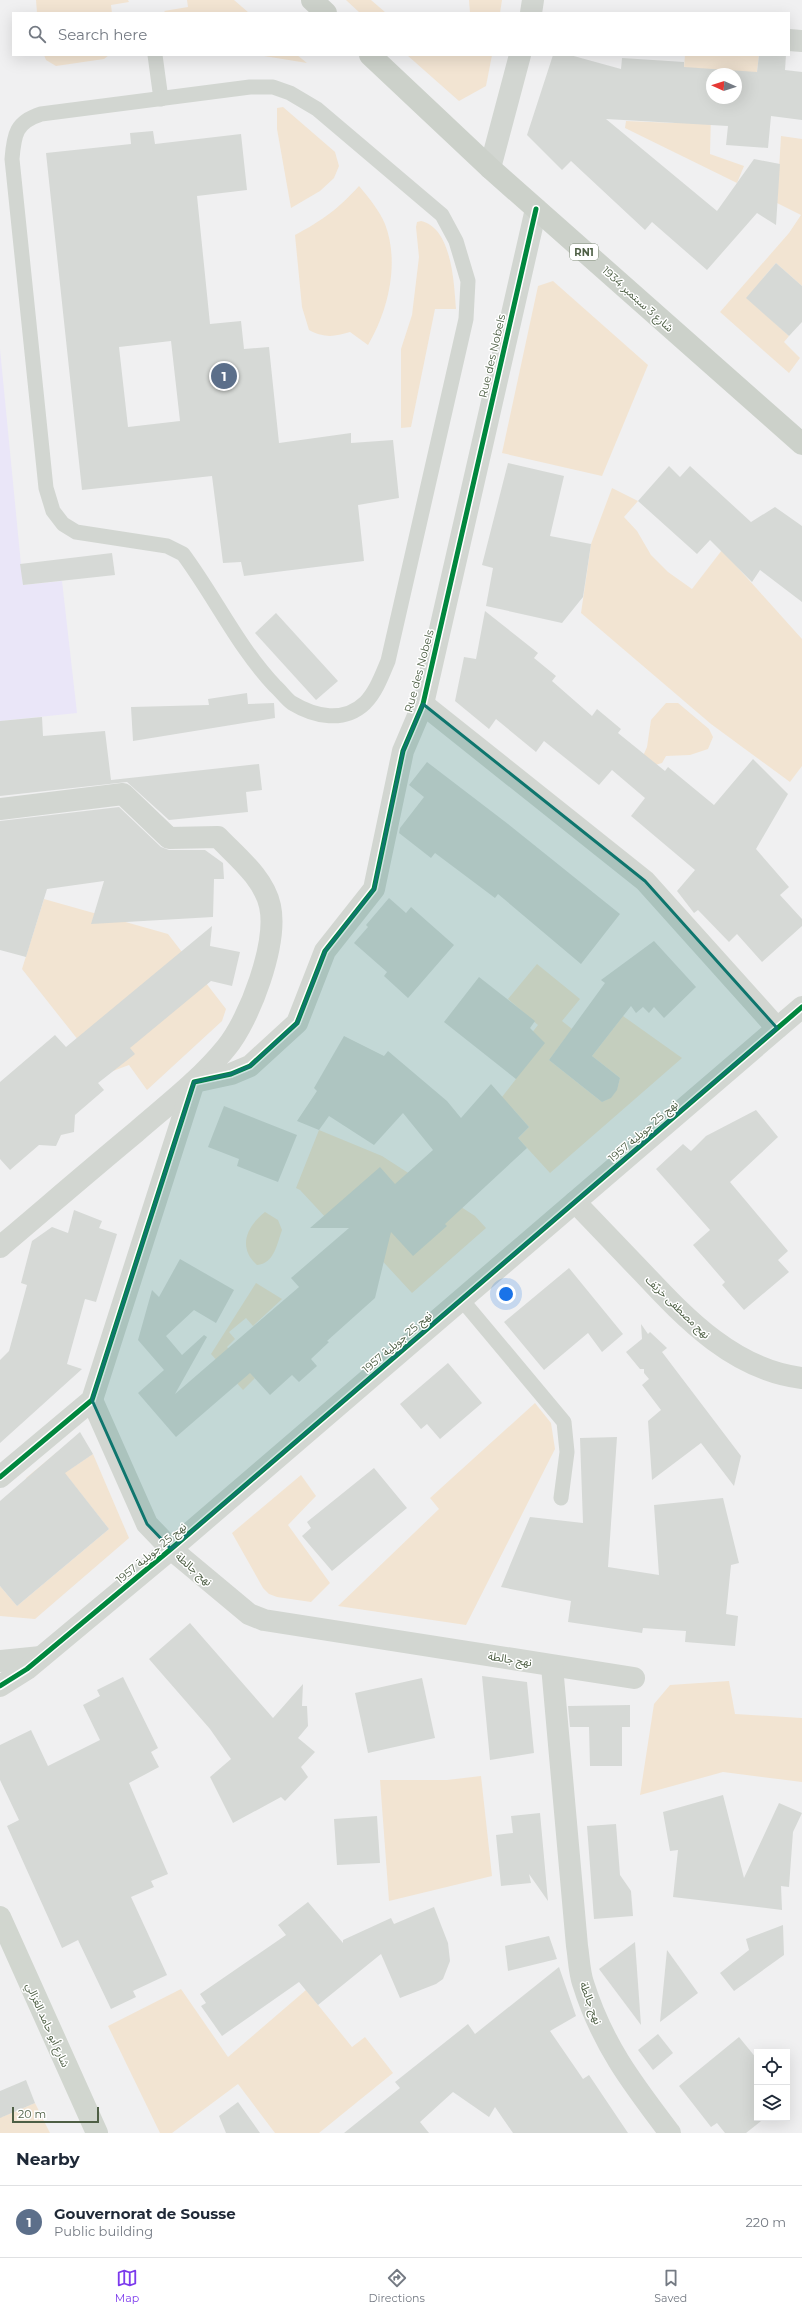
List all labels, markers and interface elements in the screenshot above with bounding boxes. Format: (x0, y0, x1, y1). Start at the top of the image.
search box (12, 12, 790, 56)
icon: search (26, 23, 48, 45)
text: Search here (58, 25, 147, 44)
north arrow (706, 68, 742, 104)
road number: RN1 (570, 244, 598, 260)
street label: شارع 3 سبتمبر 1934 (599, 263, 677, 336)
street label: Rue des Nobels (476, 312, 509, 399)
pin: 1 (211, 361, 237, 391)
street label: Rue des Nobels (401, 627, 437, 714)
street label: نهج 25 جويلية 1957 (605, 1097, 681, 1166)
street label: نهج مصطفى خريّف (642, 1272, 713, 1342)
your location (496, 1284, 516, 1304)
street label: نهج 25 جويلية 1957 (359, 1308, 435, 1377)
street label: نهج 25 جويلية 1957 (113, 1519, 190, 1587)
street label: نهج جالطة (172, 1549, 215, 1590)
street label: نهج جالطة (487, 1649, 533, 1670)
street label: نهج جالطة (576, 1980, 605, 2027)
street label: شارع أبو حامد الغزالي (21, 1981, 73, 2071)
map controls (754, 2049, 790, 2121)
button: locate (754, 2049, 790, 2085)
button: layers (754, 2085, 790, 2121)
scale bar (12, 2105, 99, 2124)
text: 20 m (18, 2107, 46, 2121)
text: Nearby (16, 2149, 80, 2169)
text: Gouvernorat de Sousse (54, 2204, 236, 2223)
text: 1 (26, 2214, 32, 2230)
text: 220 m (745, 2214, 786, 2230)
text: Public building (54, 2223, 153, 2239)
tab: Map (115, 2267, 139, 2305)
tab: Directions (369, 2267, 425, 2305)
tab: Saved (654, 2267, 687, 2305)

